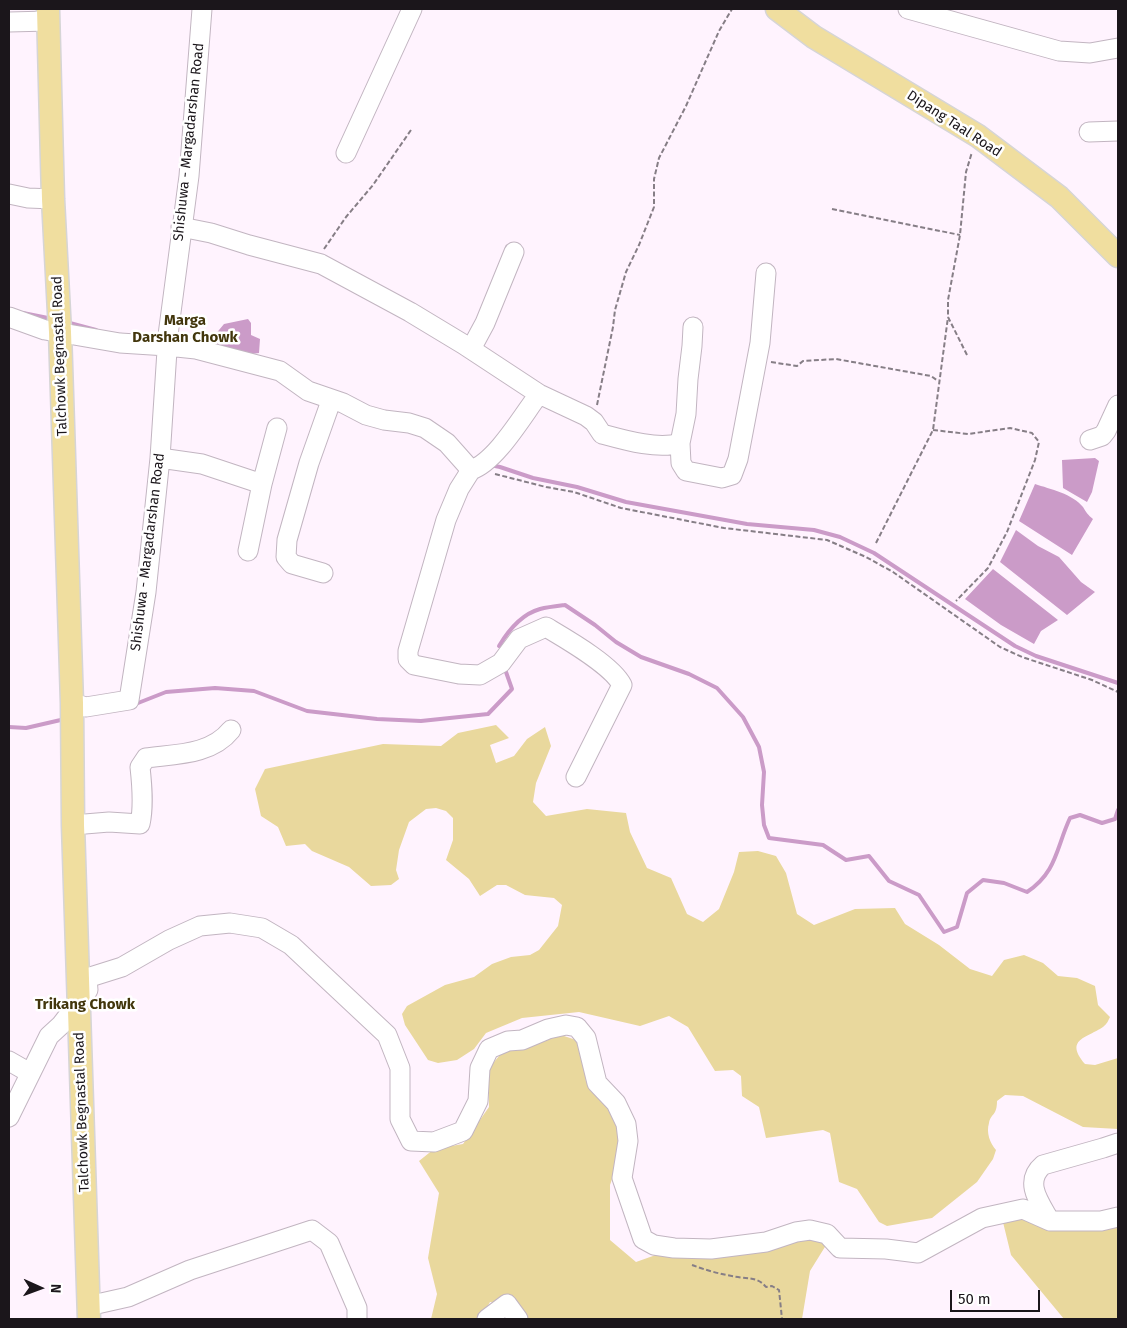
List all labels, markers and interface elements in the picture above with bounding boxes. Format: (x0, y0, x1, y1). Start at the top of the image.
street label: Shishuwa - Margadarshan Road (170, 42, 208, 242)
street label: Dipang Taal Road (903, 87, 1005, 161)
street label: Talchowk Begnastal Road (49, 276, 71, 436)
district label: Marga Darshan Chowk (132, 312, 238, 347)
street label: Shishuwa - Margadarshan Road (128, 452, 168, 652)
district label: Trikang Chowk (35, 996, 135, 1014)
street label: Talchowk Begnastal Road (71, 1032, 93, 1192)
north arrow (15, 1263, 65, 1313)
scale bar (952, 1280, 1042, 1312)
text: N (47, 1284, 64, 1293)
text: 50 m (958, 1290, 991, 1308)

